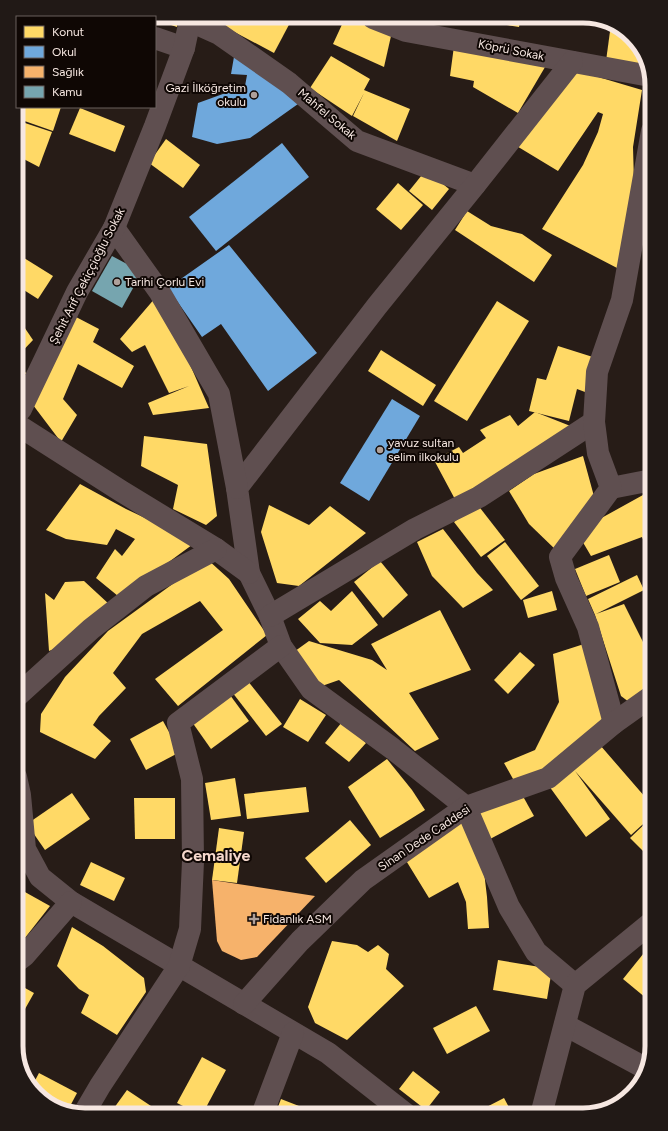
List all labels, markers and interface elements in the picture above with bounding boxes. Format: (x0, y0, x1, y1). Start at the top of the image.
legend (16, 16, 156, 108)
text: Konut (52, 25, 85, 39)
street label: Köprü Sokak (477, 37, 545, 63)
text: Okul (52, 45, 76, 59)
text: Sağlık (52, 65, 84, 79)
place label: Gazi İlköğretim okulu (165, 81, 246, 109)
text: Kamu (52, 85, 82, 99)
street label: Mahfel Sokak (295, 86, 359, 142)
marker: Gazi İlköğretim okulu (249, 90, 259, 100)
street label: Şehit Arif Çekiççioğlu Sokak (46, 205, 128, 346)
place label: Tarihi Çorlu Evi (125, 275, 204, 289)
marker: Tarihi Çorlu Evi (112, 277, 122, 287)
place label: yavuz sultan selim ilkokulu (388, 436, 459, 464)
marker: yavuz sultan selim ilkokulu (375, 445, 385, 455)
street label: Sinan Dede Caddesi (375, 802, 473, 874)
district label: Cemaliye (182, 846, 251, 865)
place label: Fidanlık ASM (263, 912, 332, 926)
marker: Fidanlık ASM (248, 913, 260, 925)

